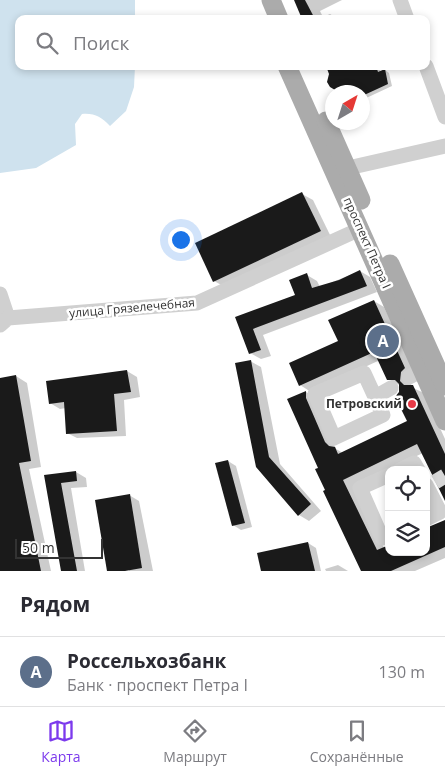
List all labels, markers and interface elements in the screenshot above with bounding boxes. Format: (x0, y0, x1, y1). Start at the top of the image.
search box (15, 15, 430, 70)
icon: search (33, 29, 61, 57)
text: Поиск (73, 30, 129, 56)
north arrow (325, 85, 370, 130)
street label: проспект Петра I (340, 194, 395, 291)
your location (168, 227, 194, 253)
street label: улица Грязелечебная (68, 294, 196, 321)
pin: A (367, 322, 399, 360)
place label: Петровский (326, 395, 402, 412)
marker: Петровский (406, 398, 418, 410)
map controls (385, 466, 430, 556)
button: locate (385, 466, 430, 511)
button: layers (385, 511, 430, 556)
scale bar (15, 536, 102, 559)
text: 50 m (22, 538, 55, 557)
text: Рядом (20, 590, 90, 618)
text: Россельхозбанк (67, 648, 226, 674)
text: A (30, 661, 42, 683)
text: 130 m (379, 661, 425, 683)
text: Банк · проспект Петра I (67, 674, 248, 696)
tab: Карта (41, 717, 81, 766)
tab: Маршрут (163, 717, 227, 766)
tab: Сохранённые (310, 717, 404, 766)

